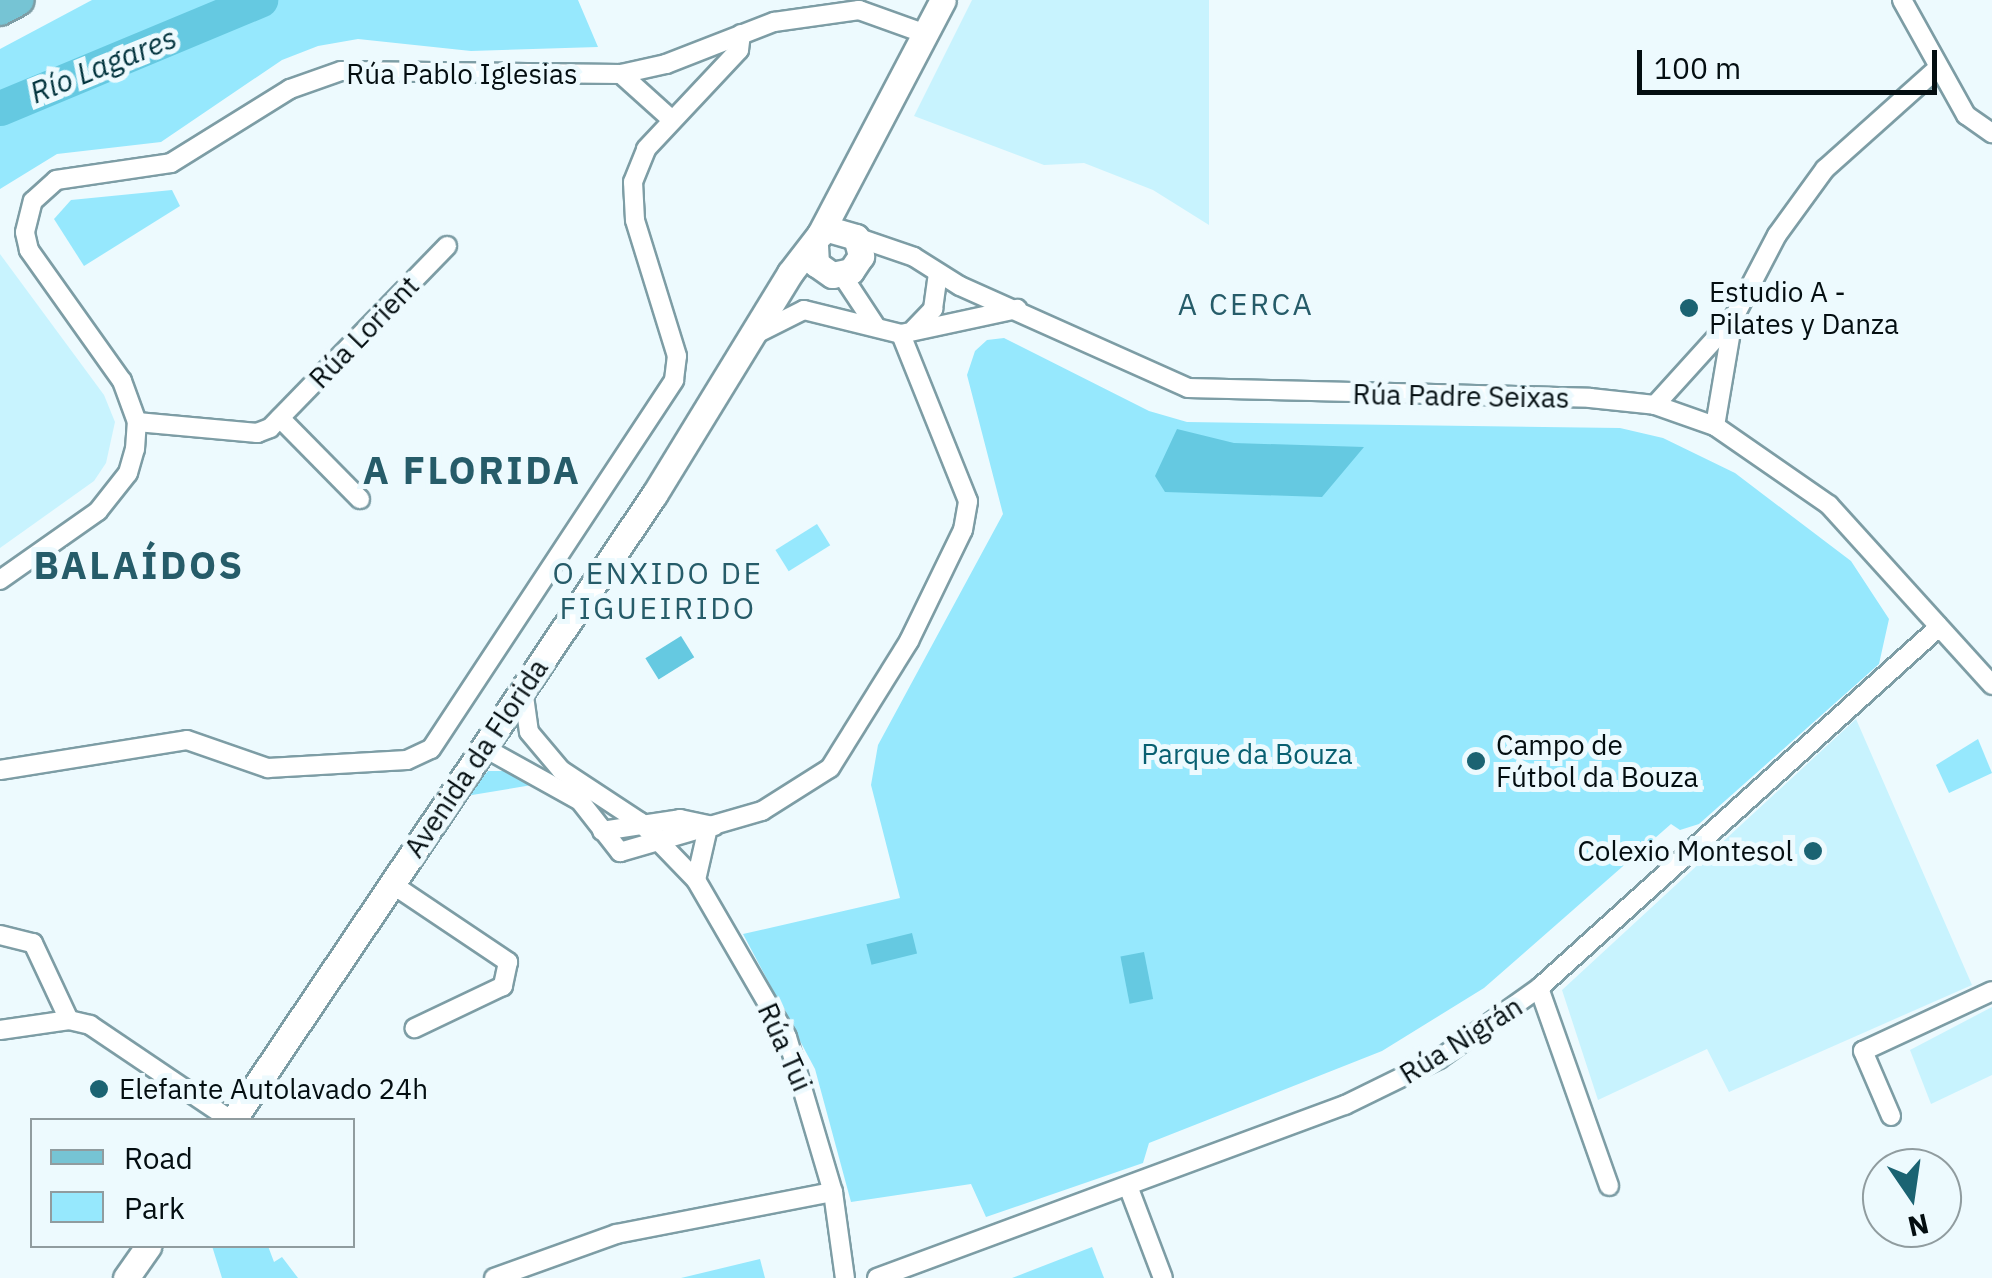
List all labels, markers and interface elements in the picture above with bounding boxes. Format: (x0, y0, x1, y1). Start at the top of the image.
water label: Río Lagares (25, 19, 181, 111)
scale bar (1642, 30, 1942, 92)
text: 100 m (1654, 48, 1741, 87)
street label: Rúa Pablo Iglesias (346, 57, 578, 91)
street label: Rúa Lorient (302, 269, 426, 395)
place label: Estudio A - Pilates y Danza (1709, 275, 1899, 341)
district label: A CERCA (1178, 286, 1314, 322)
marker: Estudio A - Pilates y Danza (1678, 297, 1700, 319)
street label: Rúa Padre Seixas (1352, 377, 1570, 415)
district label: A FLORIDA (363, 447, 581, 493)
district label: BALAÍDOS (33, 542, 245, 588)
district label: O ENXIDO DE FIGUEIRIDO (553, 555, 763, 626)
street label: Avenida da Florida (397, 652, 555, 864)
place label: Campo de Fútbol da Bouza (1496, 728, 1698, 794)
park label: Parque da Bouza (1141, 737, 1353, 771)
marker: Campo de Fútbol da Bouza (1465, 750, 1487, 772)
place label: Colexio Montesol (1577, 834, 1793, 868)
marker: Colexio Montesol (1802, 840, 1824, 862)
street label: Rúa Nigrán (1394, 989, 1528, 1091)
street label: Rúa Tui (751, 998, 819, 1096)
place label: Elefante Autolavado 24h (119, 1072, 428, 1106)
marker: Elefante Autolavado 24h (88, 1078, 110, 1100)
legend (30, 1118, 355, 1248)
text: Road (124, 1138, 193, 1177)
north arrow (1862, 1148, 1962, 1248)
text: Park (124, 1188, 185, 1227)
text: N (1904, 1205, 1932, 1246)

